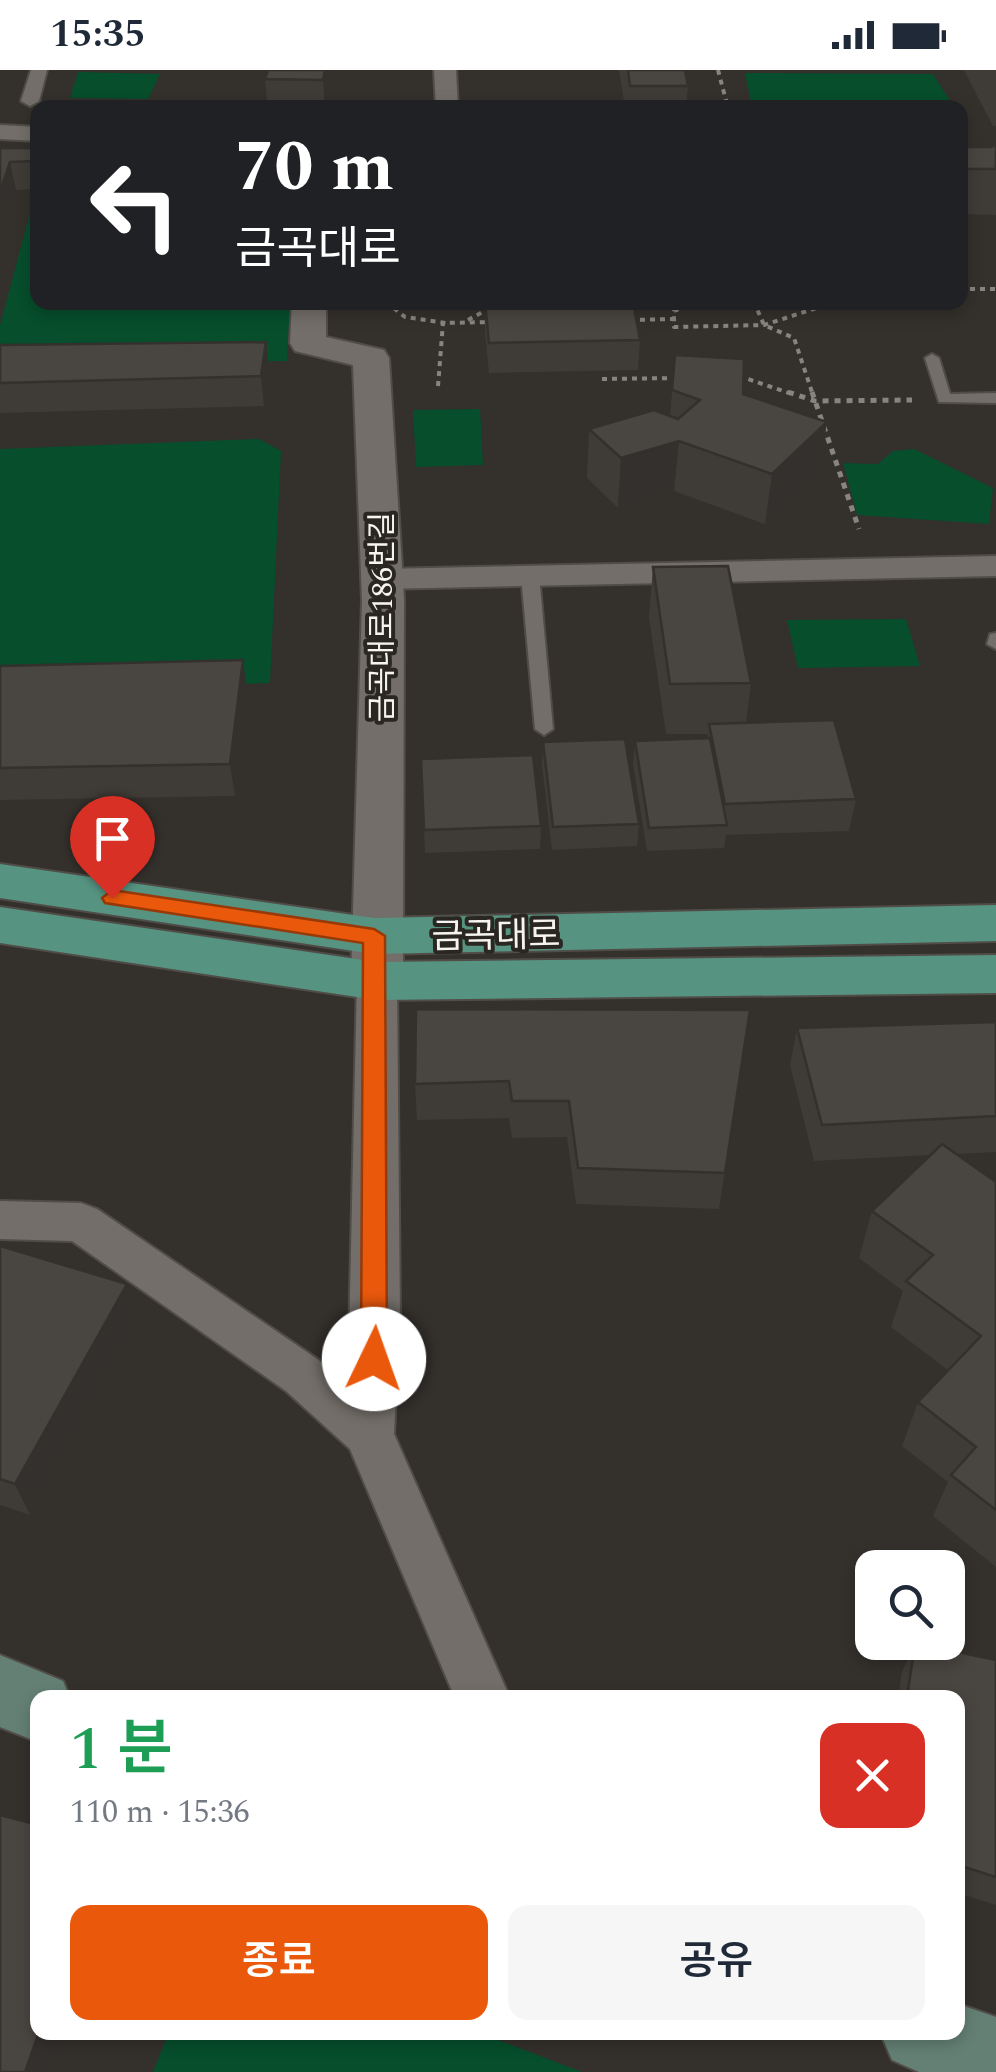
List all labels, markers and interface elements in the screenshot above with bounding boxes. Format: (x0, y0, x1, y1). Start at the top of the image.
text: 15:35 (50, 6, 145, 64)
text: 70 m (235, 115, 394, 221)
icon: left (70, 140, 200, 270)
text: 금곡대로 (235, 215, 401, 284)
street label: 금곡대로186번길 (360, 512, 406, 722)
pin (70, 796, 155, 899)
icon: arrive (85, 811, 140, 866)
street label: 금곡대로 (431, 909, 561, 964)
position arrow (322, 1307, 426, 1411)
map controls (855, 1550, 965, 1660)
button: search (855, 1550, 965, 1660)
text: 1 분 (70, 1704, 172, 1796)
button: close (820, 1723, 925, 1828)
text: 110 m · 15:36 (70, 1788, 250, 1837)
button: 종료 (70, 1905, 488, 2020)
button: 공유 (508, 1905, 925, 2020)

